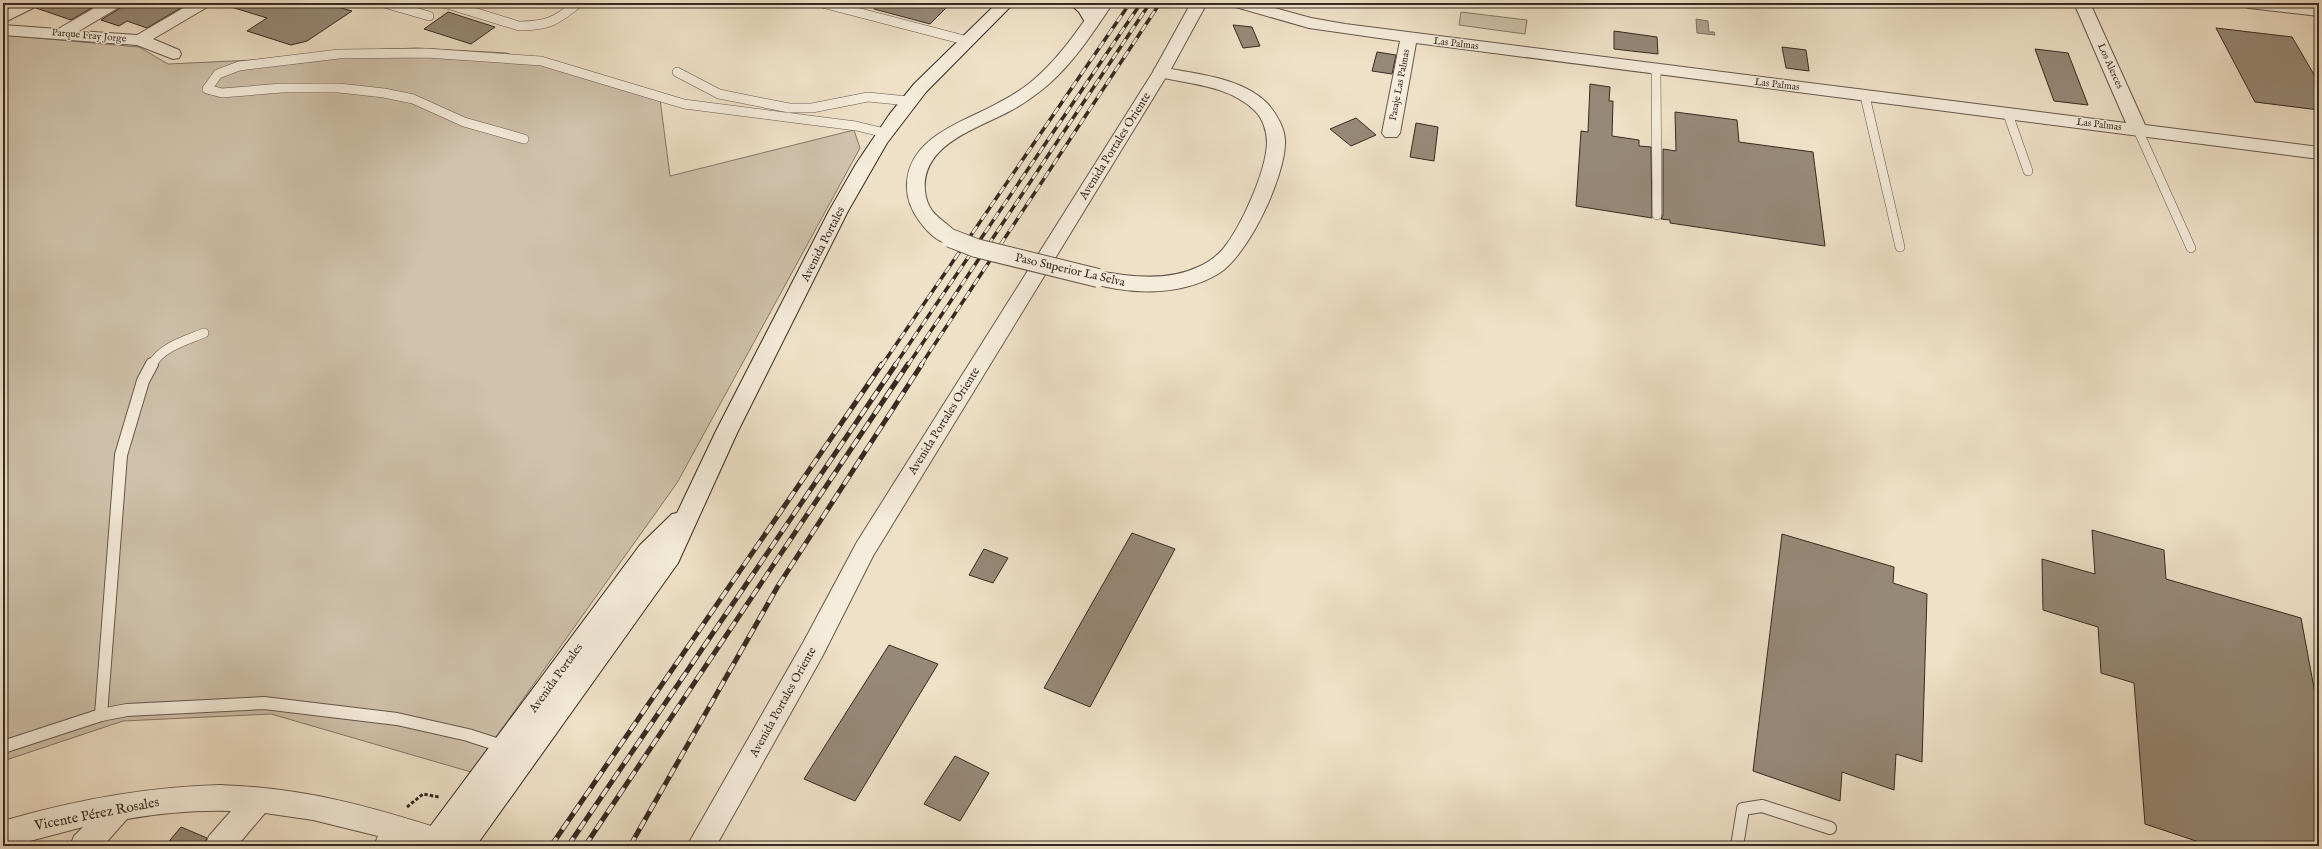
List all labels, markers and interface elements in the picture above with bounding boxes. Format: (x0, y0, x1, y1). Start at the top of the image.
street label: Parque Fray Jorge (51, 26, 127, 46)
street label: Las Palmas (1433, 35, 1480, 53)
street label: Los Alerces (2094, 41, 2126, 91)
street label: Pasaje Las Palmas (1387, 48, 1413, 122)
street label: Las Palmas (1754, 76, 1801, 94)
street label: Avenida Portales Oriente (1075, 89, 1154, 203)
street label: Las Palmas (2076, 116, 2123, 134)
street label: Avenida Portales (797, 204, 848, 285)
street label: Paso Superior La Selva (1013, 250, 1127, 291)
street label: Avenida Portales Oriente (904, 364, 983, 478)
street label: Avenida Portales (525, 640, 586, 716)
street label: Avenida Portales Oriente (746, 644, 820, 761)
street label: Vicente Pérez Rosales (32, 793, 161, 835)

